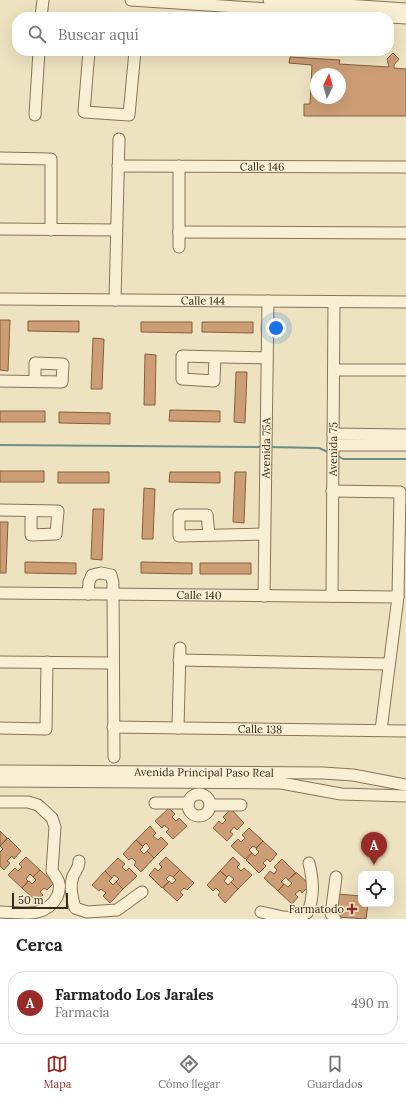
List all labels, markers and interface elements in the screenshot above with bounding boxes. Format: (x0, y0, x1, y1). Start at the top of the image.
search box (12, 12, 394, 56)
icon: search (26, 23, 48, 45)
text: Buscar aquí (58, 25, 139, 44)
north arrow (310, 68, 346, 104)
street label: Calle 146 (240, 159, 284, 174)
street label: Calle 144 (181, 293, 225, 308)
your location (266, 318, 286, 338)
street label: Avenida 75A (259, 416, 273, 480)
street label: Avenida 75 (326, 422, 340, 477)
street label: Calle 140 (176, 588, 222, 602)
street label: Calle 138 (238, 722, 282, 736)
street label: Avenida Principal Paso Real (133, 765, 274, 780)
pin: A (361, 832, 387, 865)
map controls (358, 871, 394, 907)
button: locate (358, 871, 394, 907)
scale bar (12, 891, 68, 910)
text: 50 m (18, 893, 44, 907)
place label: Farmatodo (289, 902, 344, 916)
marker: Farmatodo (347, 904, 357, 914)
text: Cerca (16, 934, 63, 956)
text: Farmatodo Los Jarales (55, 985, 214, 1004)
text: A (26, 995, 34, 1012)
text: 490 m (351, 995, 389, 1012)
text: Farmacia (55, 1004, 110, 1021)
tab: Mapa (43, 1053, 71, 1091)
tab: Cómo llegar (158, 1053, 220, 1091)
tab: Guardados (307, 1053, 363, 1091)

